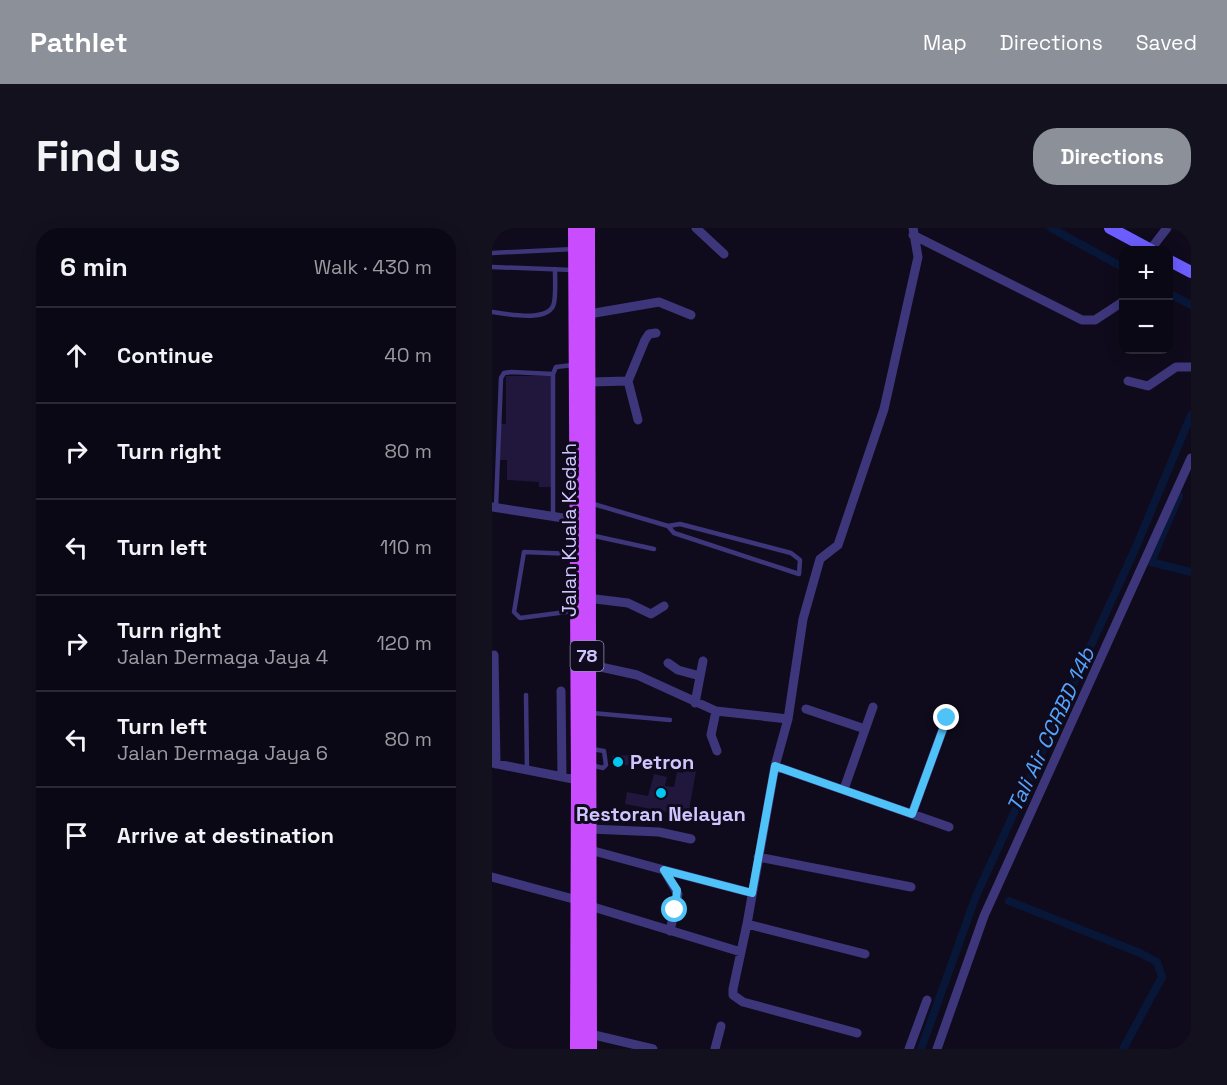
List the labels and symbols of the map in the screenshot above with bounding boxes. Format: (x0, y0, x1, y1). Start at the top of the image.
street label: Jalan Kuala Kedah (556, 443, 582, 617)
road number: 78 (570, 641, 604, 671)
water label: Tali Air CCRBD 14b (1001, 642, 1101, 816)
route end (933, 704, 959, 730)
place label: Petron (630, 749, 694, 775)
marker: Petron (611, 755, 625, 769)
marker: Restoran Nelayan (654, 786, 668, 800)
place label: Restoran Nelayan (576, 801, 746, 827)
route start (661, 896, 687, 922)

